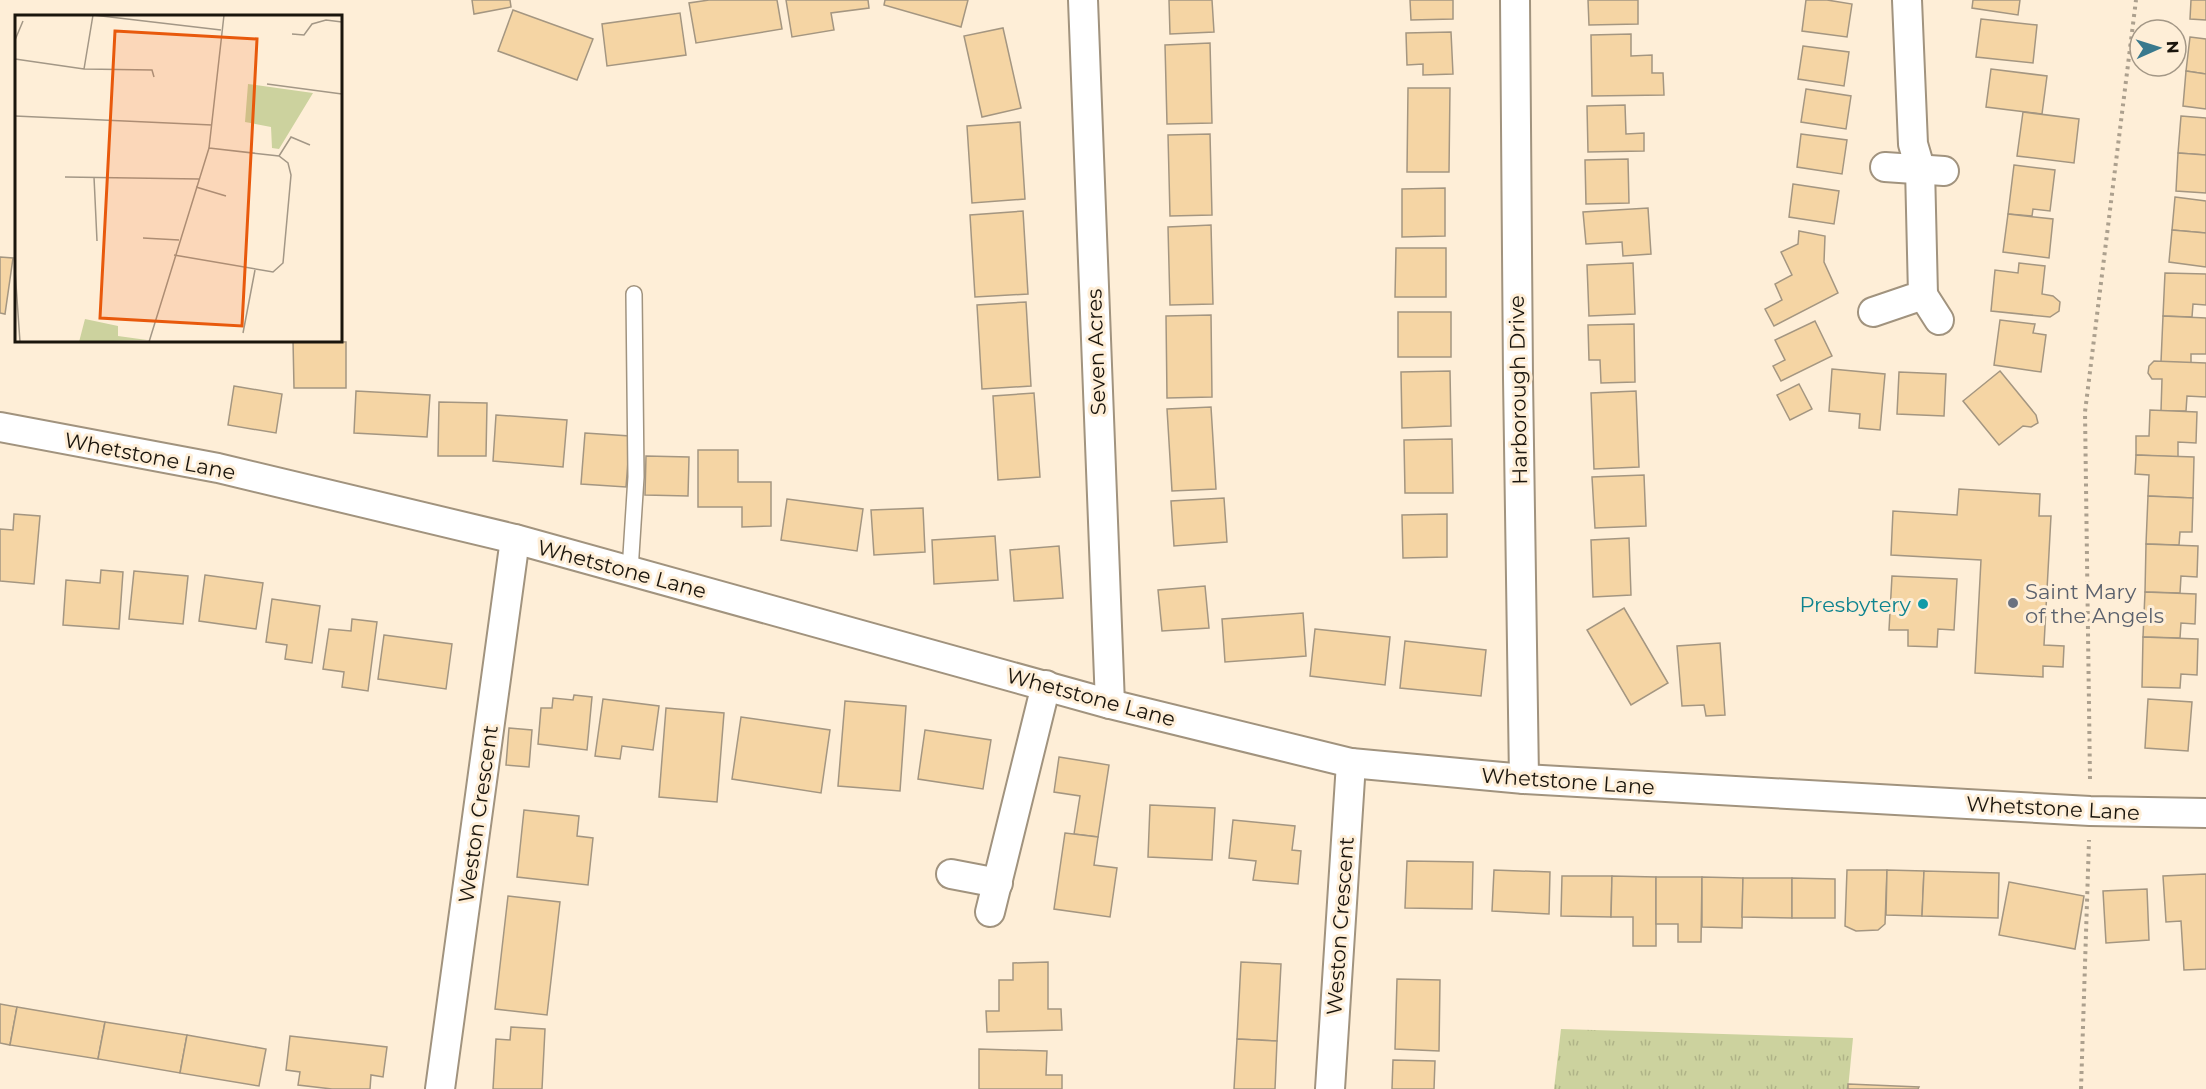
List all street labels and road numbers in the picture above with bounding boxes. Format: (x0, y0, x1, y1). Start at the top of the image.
street label: Seven Acres (1081, 288, 1111, 416)
street label: Harborough Drive (1504, 295, 1532, 485)
street label: Whetstone Lane (62, 427, 238, 485)
street label: Whetstone Lane (535, 534, 709, 604)
street label: Whetstone Lane (1004, 662, 1178, 732)
street label: Weston Crescent (453, 724, 503, 904)
street label: Whetstone Lane (1480, 762, 1656, 800)
street label: Whetstone Lane (1965, 791, 2141, 825)
street label: Weston Crescent (1321, 836, 1359, 1016)

